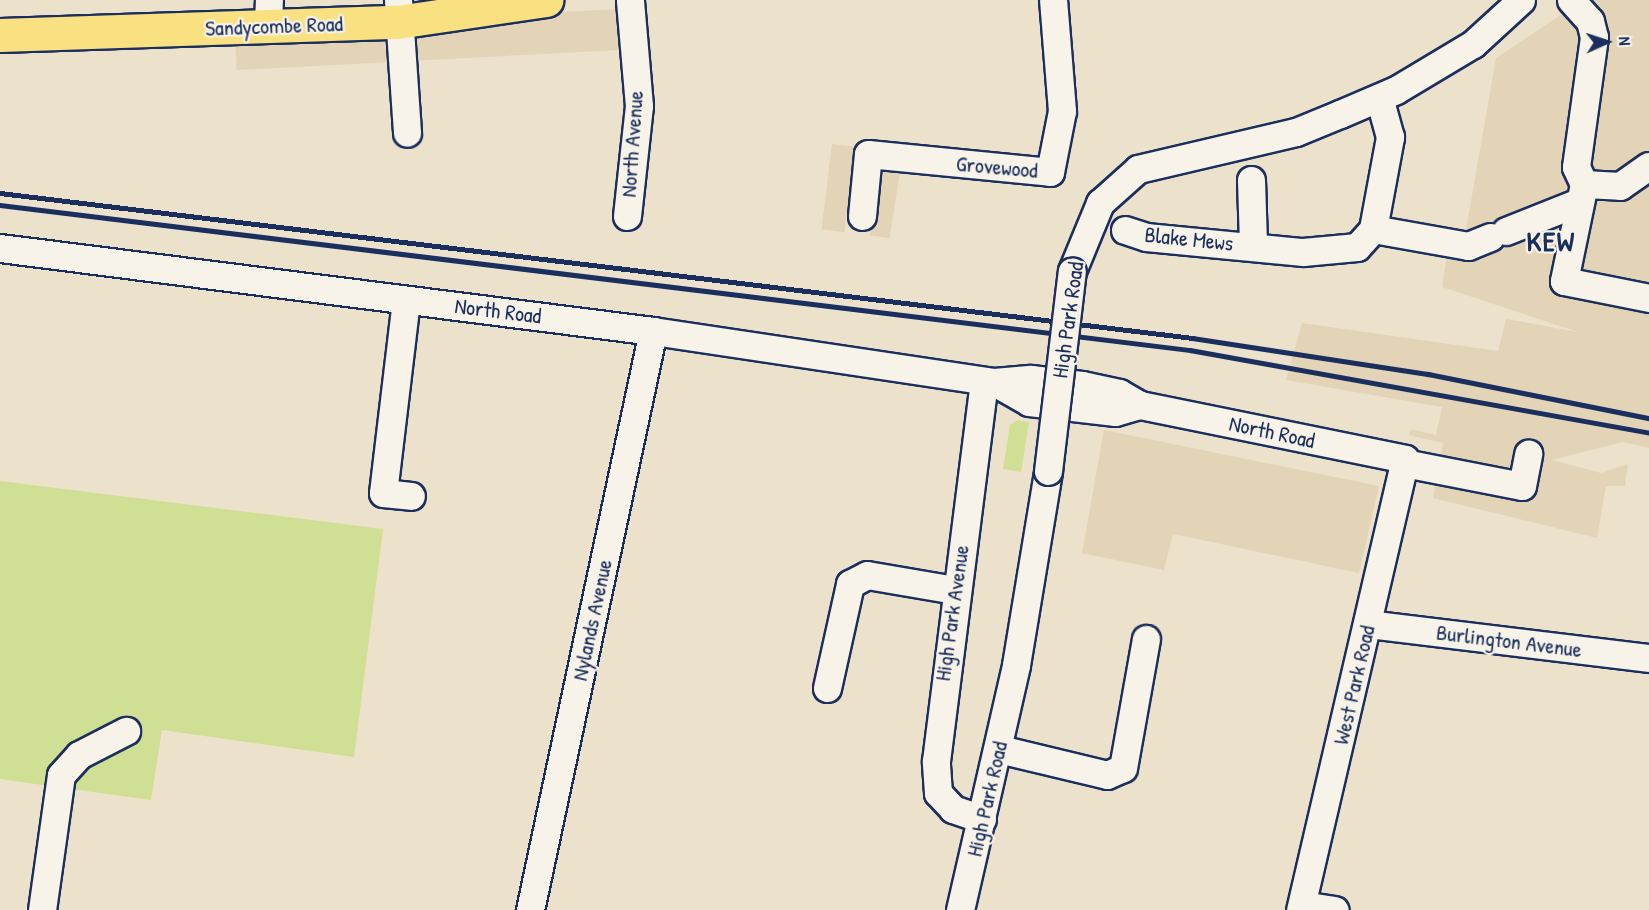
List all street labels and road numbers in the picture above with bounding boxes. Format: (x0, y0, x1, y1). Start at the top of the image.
street label: Sandycombe Road (205, 10, 343, 42)
street label: North Avenue (615, 90, 649, 198)
street label: Grovewood (955, 150, 1039, 184)
street label: Blake Mews (1143, 221, 1235, 257)
street label: High Park Road (1047, 260, 1089, 380)
street label: North Road (453, 293, 543, 329)
street label: North Road (1227, 410, 1317, 454)
street label: High Park Avenue (929, 543, 975, 683)
street label: Nylands Avenue (566, 557, 618, 683)
street label: Burlington Avenue (1435, 619, 1583, 663)
street label: West Park Road (1327, 623, 1381, 747)
street label: High Park Road (961, 739, 1013, 859)

